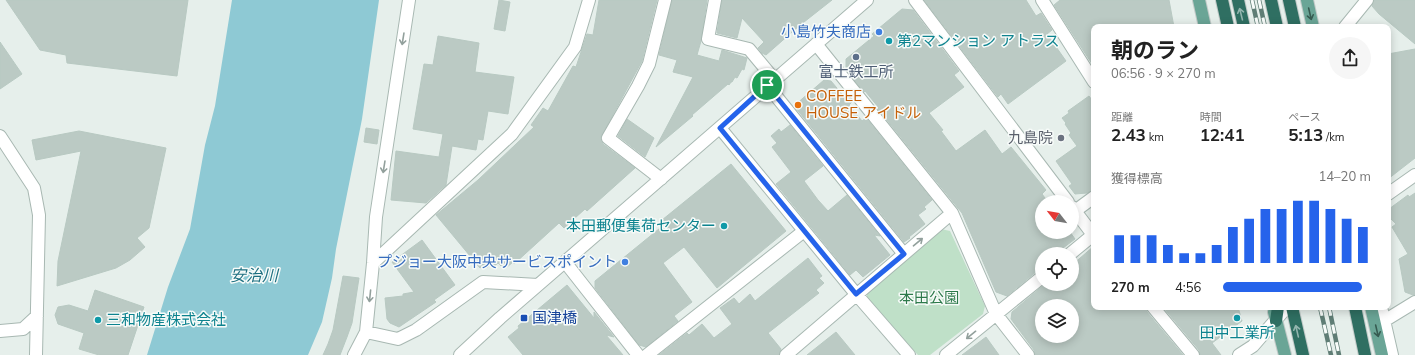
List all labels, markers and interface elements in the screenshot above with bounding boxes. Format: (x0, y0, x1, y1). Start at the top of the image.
one-way arrow (1237, 7, 1244, 20)
one-way arrow (1307, 7, 1315, 20)
place label: 小島竹夫商店 (781, 22, 871, 41)
marker: 小島竹夫商店 (874, 27, 884, 37)
place label: 第2マンション アトラス (897, 31, 1060, 50)
one-way arrow (399, 32, 407, 45)
marker: 第2マンション アトラス (884, 36, 894, 46)
text: 朝のラン (1111, 36, 1199, 64)
button: share (1329, 37, 1371, 79)
marker: 富士鉄工所 (851, 52, 861, 62)
place label: 富士鉄工所 (818, 62, 894, 81)
text: 06:56 · 9 × 270 m (1111, 65, 1216, 81)
pin (750, 68, 784, 102)
icon: arrive (756, 74, 778, 96)
place label: COFFEE HOUSE アイドル (806, 86, 921, 122)
marker: COFFEE HOUSE アイドル (793, 100, 803, 110)
text: 距離 (1111, 110, 1133, 124)
text: 時間 (1200, 110, 1222, 124)
text: ペース (1288, 110, 1321, 124)
text: 2.43 (1111, 124, 1146, 145)
text: 12:41 (1200, 124, 1245, 145)
text: 5:13 (1288, 124, 1323, 145)
place label: 九島院 (1008, 128, 1053, 147)
text: km (1146, 130, 1164, 144)
text: /km (1323, 130, 1344, 144)
marker: 九島院 (1056, 133, 1066, 143)
one-way arrow (380, 160, 388, 173)
text: 14–20 m (1318, 168, 1371, 184)
text: 獲得標高 (1111, 170, 1163, 186)
north arrow (1035, 195, 1079, 239)
map controls (1035, 195, 1079, 343)
place label: 本田郵便集荷センター (566, 216, 716, 235)
marker: 本田郵便集荷センター (719, 221, 729, 231)
one-way arrow (913, 238, 923, 247)
button: locate (1035, 247, 1079, 291)
place label: プジョー大阪中央サービスポイント (377, 252, 617, 271)
marker: プジョー大阪中央サービスポイント (620, 257, 630, 267)
water label: 安治川 (230, 265, 280, 285)
text: 270 m (1111, 279, 1150, 295)
text: 4:56 (1175, 279, 1201, 295)
park label: 本田公園 (899, 288, 959, 307)
one-way arrow (366, 289, 373, 302)
button: layers (1035, 299, 1079, 343)
place label: 国津橋 (532, 308, 577, 327)
place label: 三和物産株式会社 (106, 310, 226, 329)
marker: 国津橋 (519, 313, 529, 323)
marker: 田中工業所 (1232, 313, 1242, 323)
marker: 三和物産株式会社 (93, 315, 103, 325)
place label: 田中工業所 (1199, 323, 1275, 342)
one-way arrow (1373, 324, 1381, 337)
one-way arrow (1293, 325, 1301, 338)
one-way arrow (965, 330, 976, 339)

